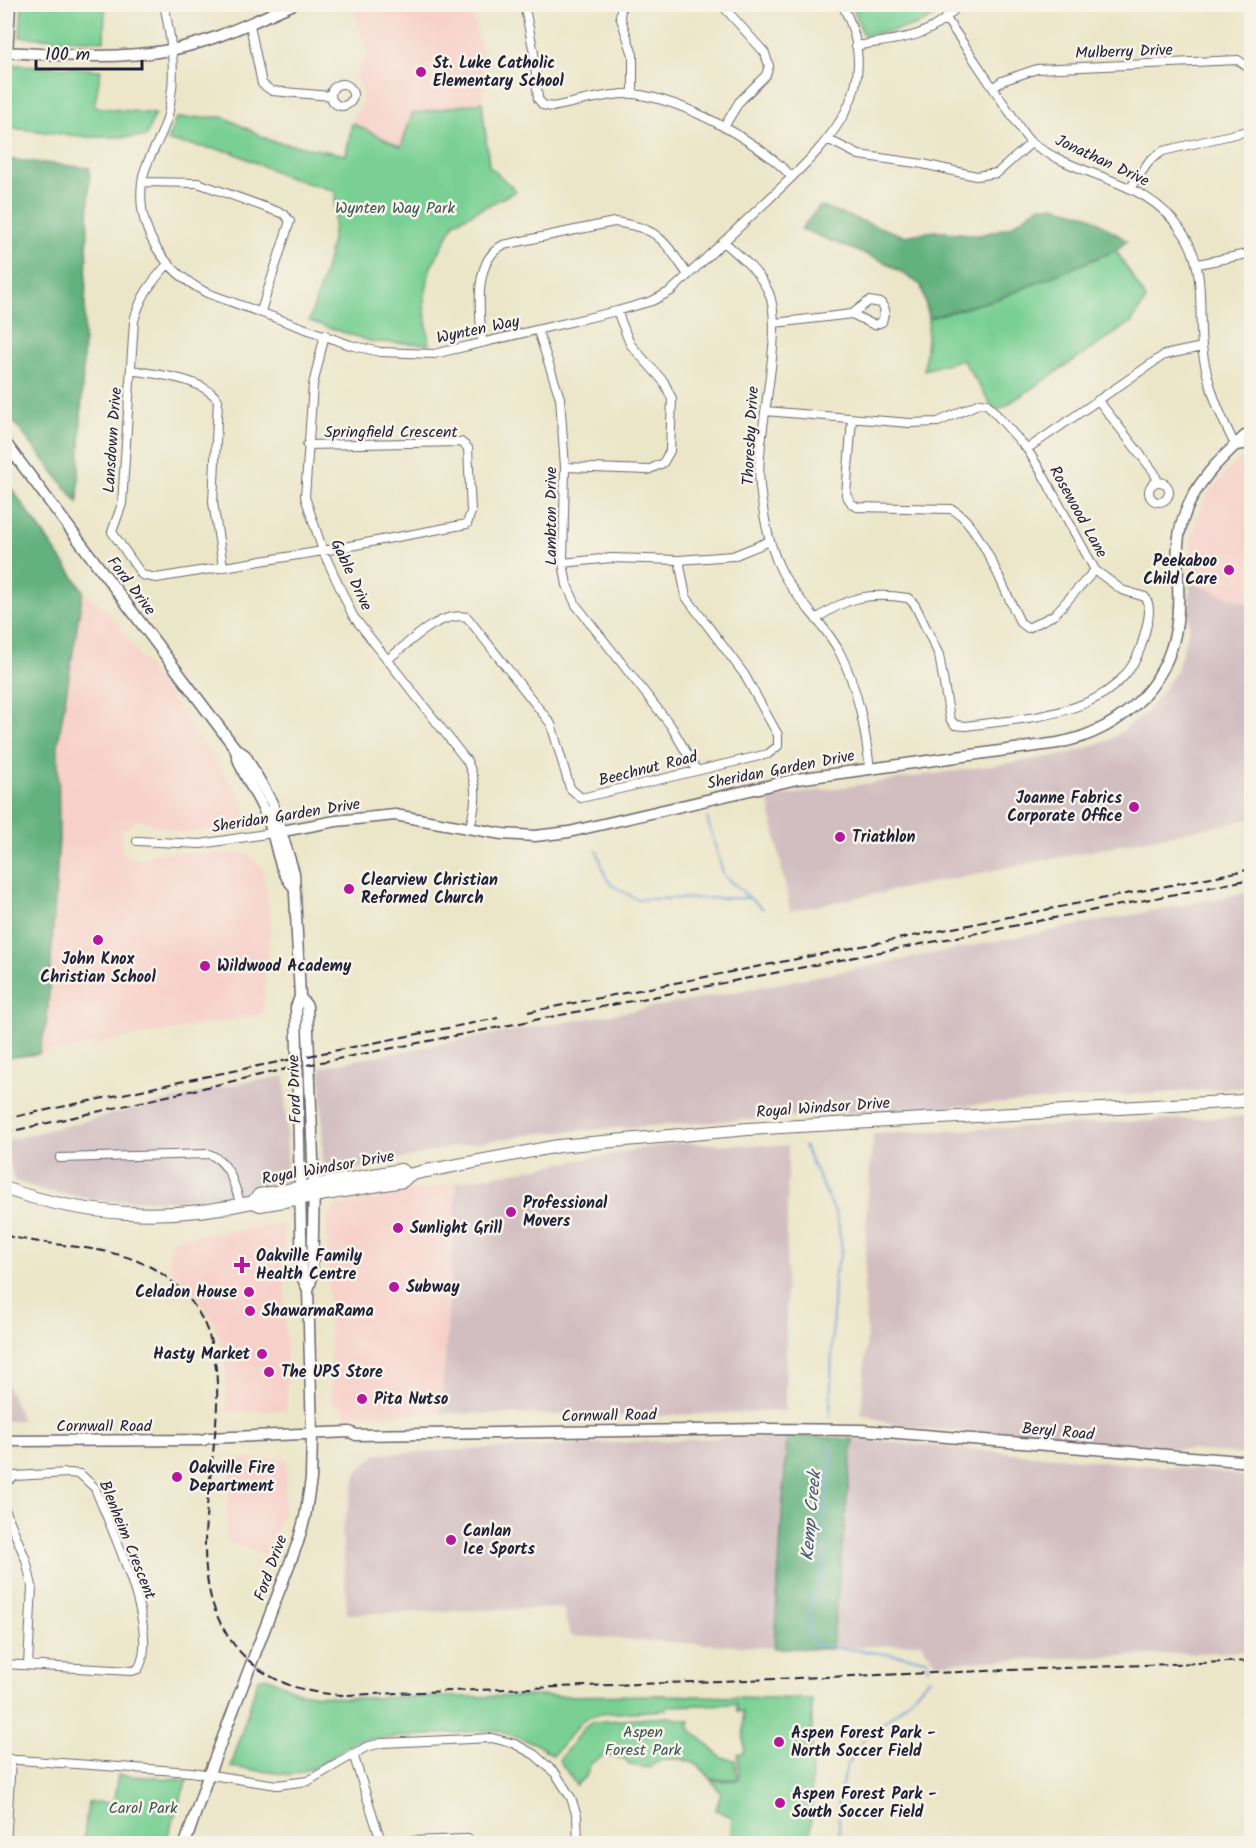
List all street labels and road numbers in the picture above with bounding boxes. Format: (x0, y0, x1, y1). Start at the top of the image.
street label: Mulberry Drive (1075, 38, 1173, 66)
street label: Jonathan Drive (1051, 128, 1153, 194)
street label: Wynten Way (434, 309, 522, 351)
street label: Lansdown Drive (97, 386, 129, 494)
street label: Thoresby Drive (736, 386, 766, 486)
street label: Springfield Crescent (324, 420, 458, 445)
street label: Rosewood Lane (1042, 461, 1114, 563)
street label: Lambton Drive (539, 466, 564, 566)
street label: Gable Drive (323, 535, 379, 615)
street label: Ford Drive (100, 551, 162, 621)
street label: Sheridan Garden Drive (705, 743, 857, 797)
street label: Beechnut Road (596, 744, 701, 793)
street label: Sheridan Garden Drive (210, 792, 362, 840)
street label: Ford Drive (281, 1054, 309, 1124)
street label: Royal Windsor Drive (755, 1091, 891, 1125)
street label: Royal Windsor Drive (260, 1144, 396, 1192)
street label: Cornwall Road (561, 1403, 658, 1429)
street label: Cornwall Road (56, 1414, 153, 1439)
street label: Beryl Road (1021, 1416, 1096, 1448)
street label: Blenheim Crescent (92, 1477, 163, 1604)
street label: Ford Drive (248, 1531, 294, 1605)

